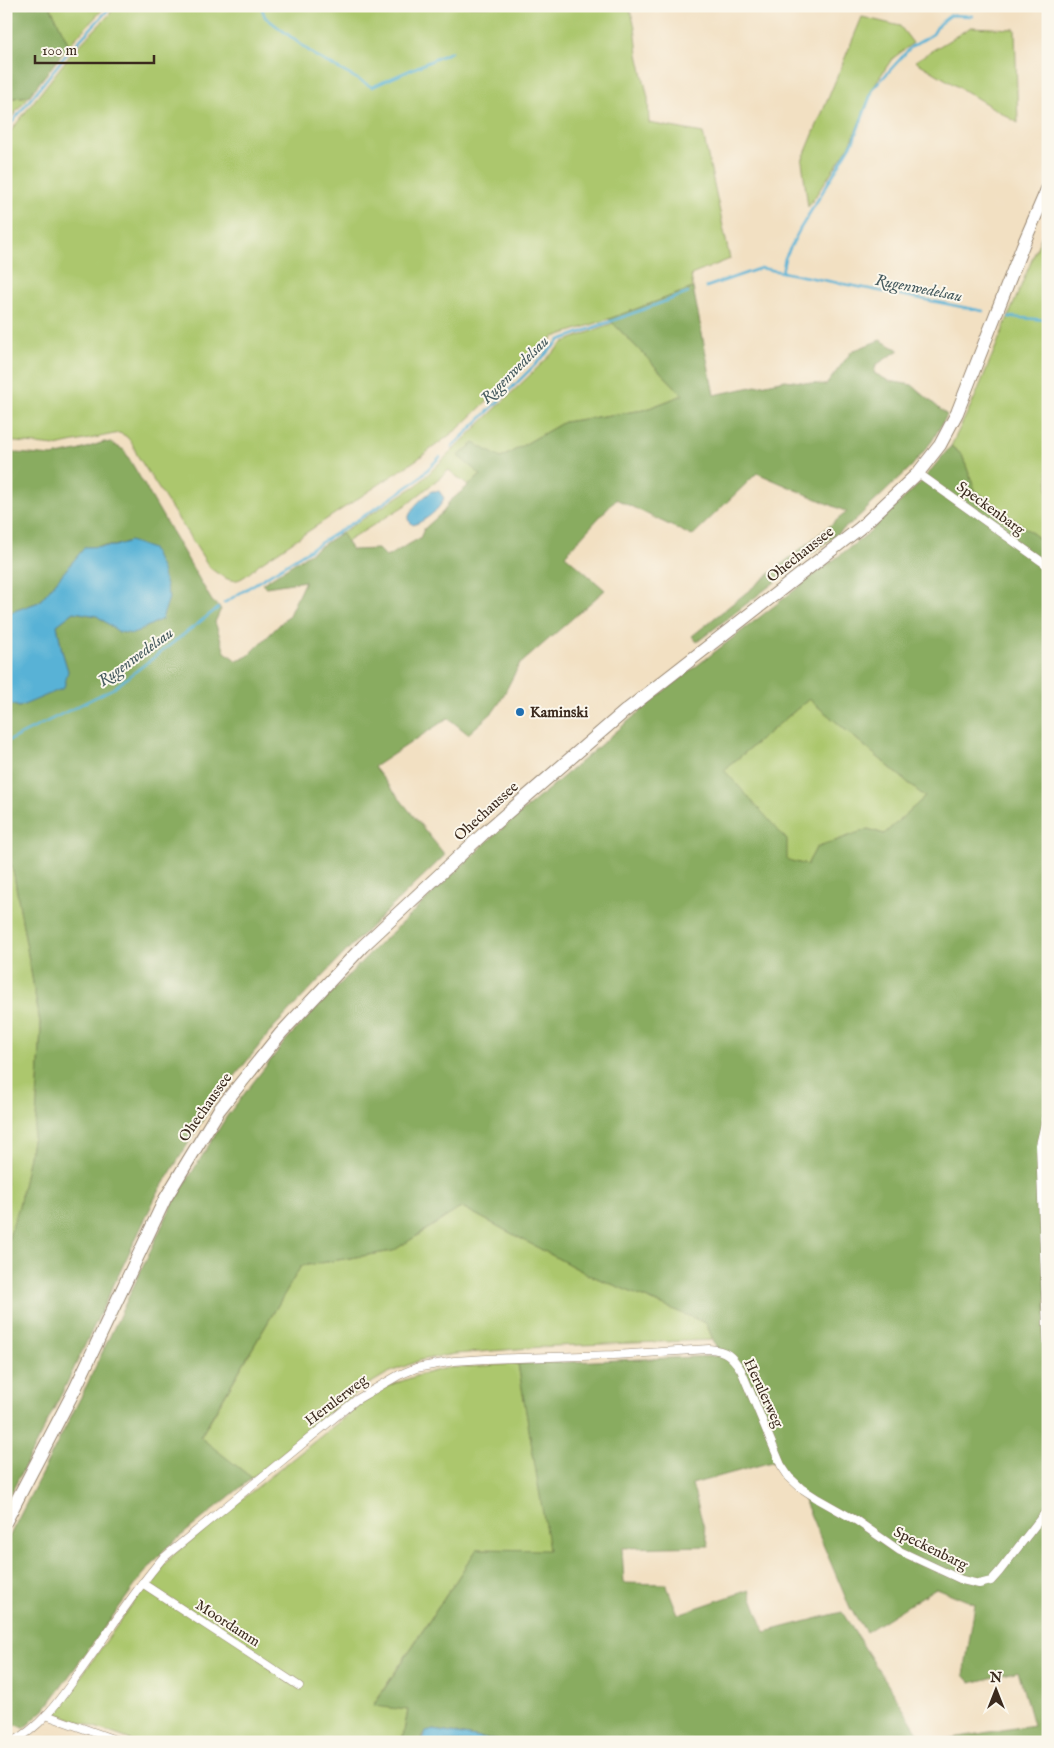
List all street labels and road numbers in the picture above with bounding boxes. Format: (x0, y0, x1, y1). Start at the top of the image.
street label: Speckenbarg (953, 477, 1029, 540)
street label: Ohechaussee (763, 522, 838, 587)
street label: Ohechaussee (450, 777, 523, 845)
street label: Ohechaussee (175, 1069, 236, 1146)
street label: Herulerweg (739, 1356, 788, 1432)
street label: Herulerweg (301, 1370, 372, 1430)
street label: Speckenbarg (891, 1522, 972, 1575)
street label: Moordamm (192, 1596, 264, 1652)

